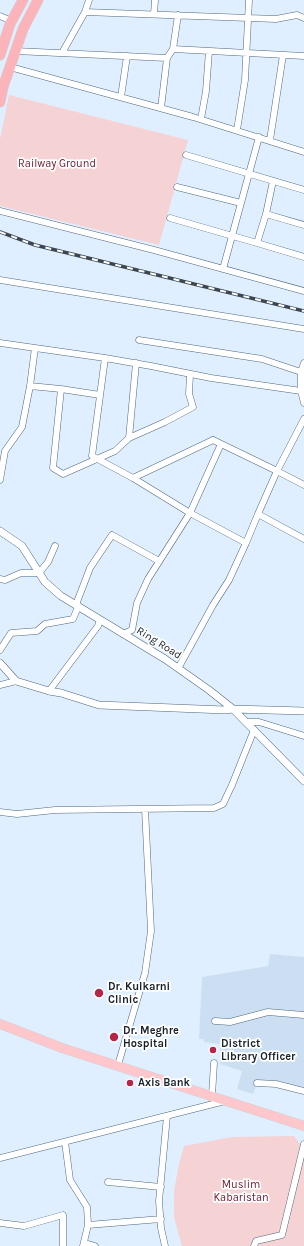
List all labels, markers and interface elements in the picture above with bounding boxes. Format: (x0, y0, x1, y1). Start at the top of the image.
park label: Railway Ground (18, 157, 96, 171)
street label: Ring Road (134, 624, 184, 662)
place label: Dr. Kulkarni Clinic (108, 980, 170, 1006)
marker: Dr. Kulkarni Clinic (93, 987, 105, 999)
place label: Dr. Meghre Hospital (123, 1024, 179, 1050)
marker: Dr. Meghre Hospital (108, 1031, 120, 1043)
place label: District Library Officer (221, 1037, 295, 1063)
marker: District Library Officer (208, 1045, 218, 1055)
place label: Axis Bank (138, 1076, 190, 1090)
marker: Axis Bank (125, 1078, 135, 1088)
park label: Muslim Kabaristan (213, 1178, 269, 1204)

